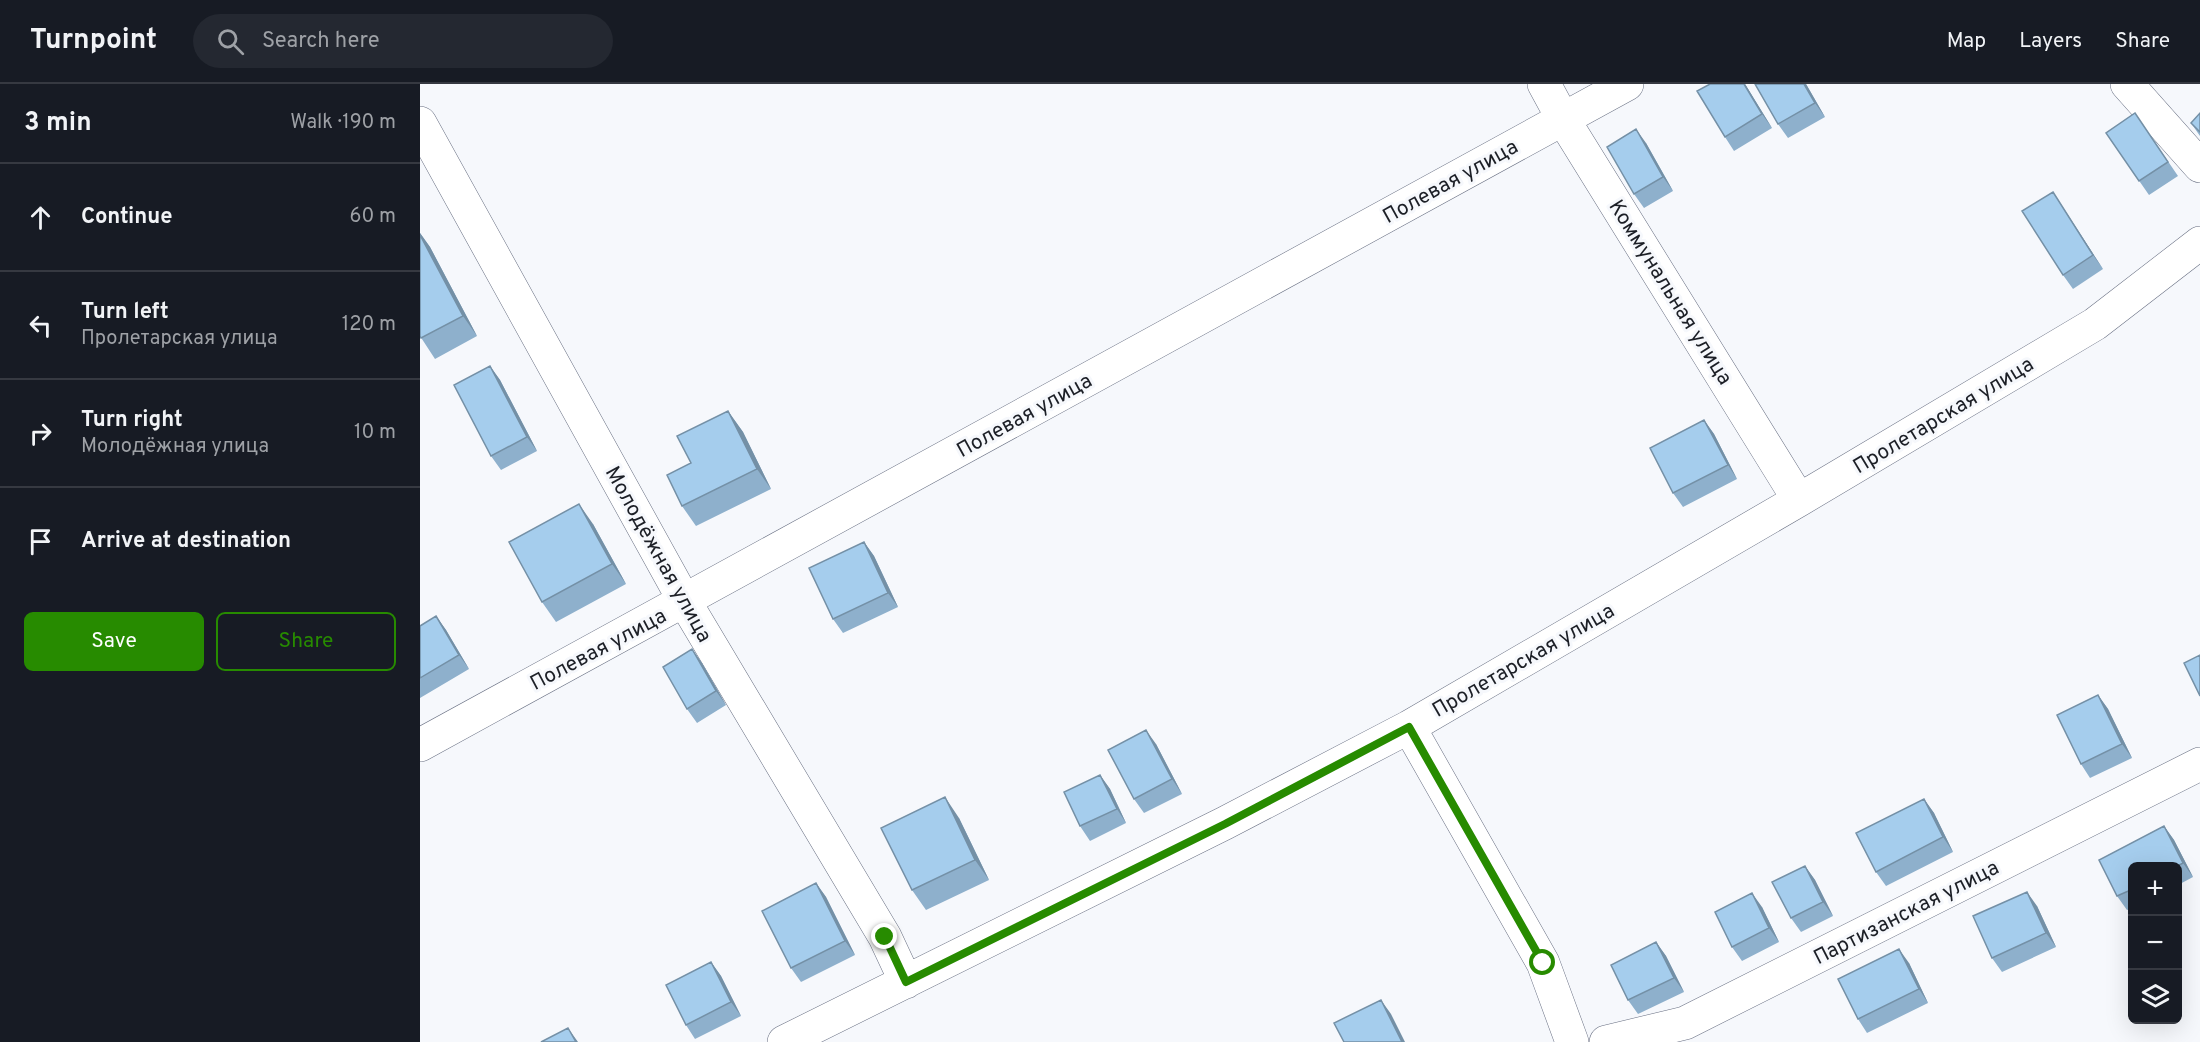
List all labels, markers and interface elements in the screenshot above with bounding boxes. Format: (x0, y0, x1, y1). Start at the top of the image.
search box (193, 14, 613, 68)
text: Turnpoint (30, 23, 157, 59)
icon: search (214, 25, 247, 58)
text: Search here (262, 28, 379, 55)
text: Map (1947, 28, 1986, 55)
text: Layers (2019, 28, 2082, 55)
text: Share (2115, 28, 2170, 55)
text: 3 min (24, 107, 92, 140)
text: Walk · 190 m (290, 110, 396, 136)
street label: Полевая улица (1378, 134, 1523, 231)
street label: Коммунальная улица (1602, 195, 1738, 390)
icon: ahead (24, 201, 57, 234)
text: Continue (81, 204, 172, 231)
text: 60 m (350, 204, 396, 230)
text: Turn left (81, 299, 169, 326)
icon: left (24, 309, 57, 342)
text: 120 m (342, 312, 396, 338)
text: Пролетарская улица (81, 326, 277, 352)
street label: Пролетарская улица (1848, 352, 2039, 481)
street label: Полевая улица (952, 368, 1097, 465)
text: Turn right (81, 407, 183, 434)
icon: right (24, 417, 57, 450)
text: 10 m (354, 420, 396, 446)
text: Молодёжная улица (81, 434, 269, 460)
street label: Молодёжная улица (598, 462, 717, 648)
icon: arrive (24, 525, 57, 558)
text: Arrive at destination (81, 528, 291, 555)
street label: Пролетарская улица (1428, 598, 1620, 725)
street label: Полевая улица (526, 603, 672, 698)
button: Save (24, 612, 204, 671)
button: Share (216, 612, 396, 671)
street label: Партизанская улица (1809, 855, 2004, 972)
map controls (2128, 862, 2182, 1024)
button: + (2128, 862, 2182, 916)
button: − (2128, 916, 2182, 970)
route end (871, 923, 897, 949)
route start (1529, 949, 1555, 975)
button: layers (2128, 970, 2182, 1024)

